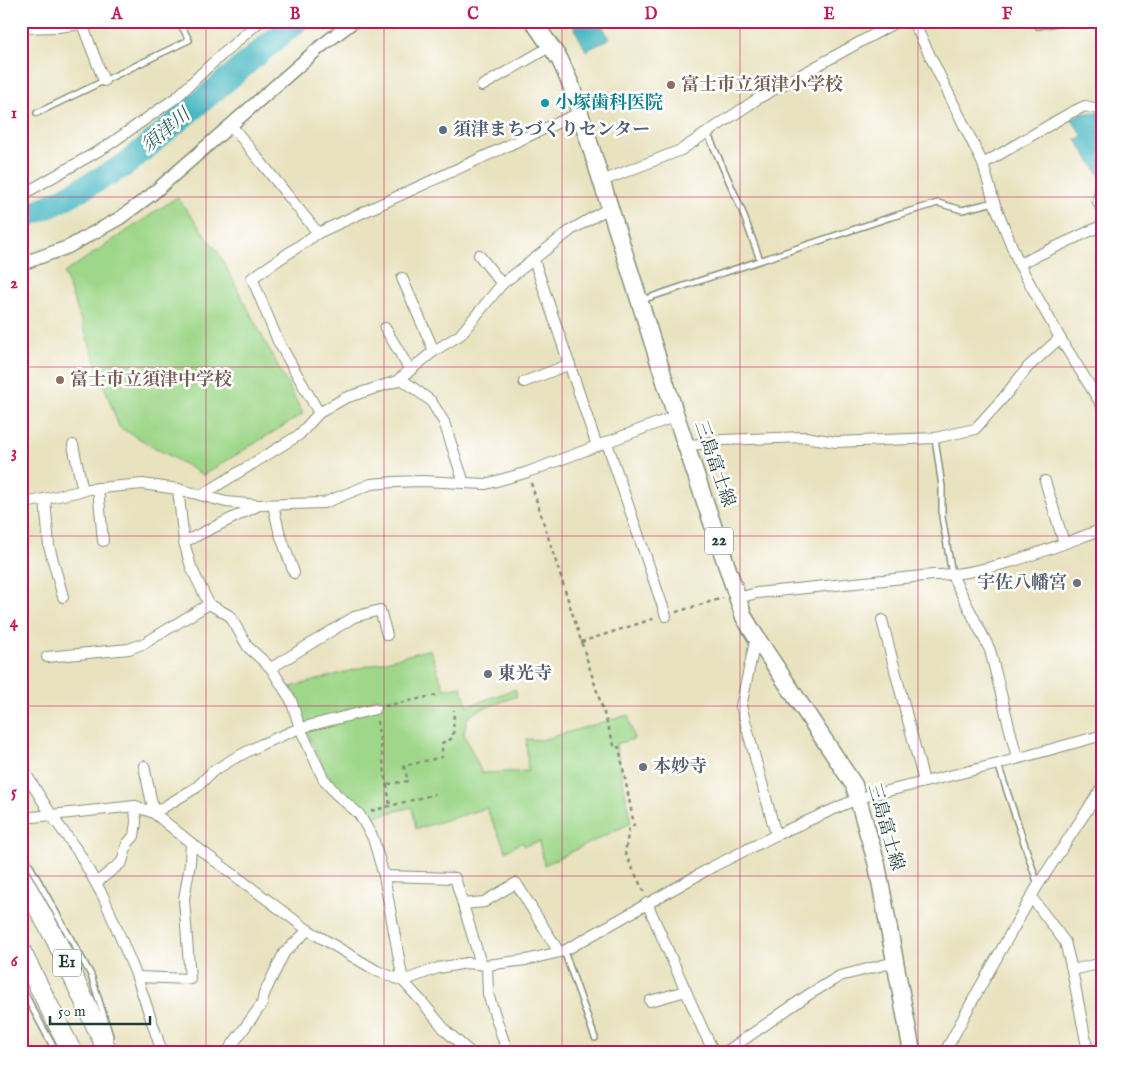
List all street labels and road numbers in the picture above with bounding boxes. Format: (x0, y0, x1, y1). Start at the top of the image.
street label: 三島富士線 (688, 418, 740, 510)
road number: 22 (705, 528, 733, 554)
street label: 三島富士線 (862, 781, 908, 873)
road number: E1 (53, 950, 81, 976)

